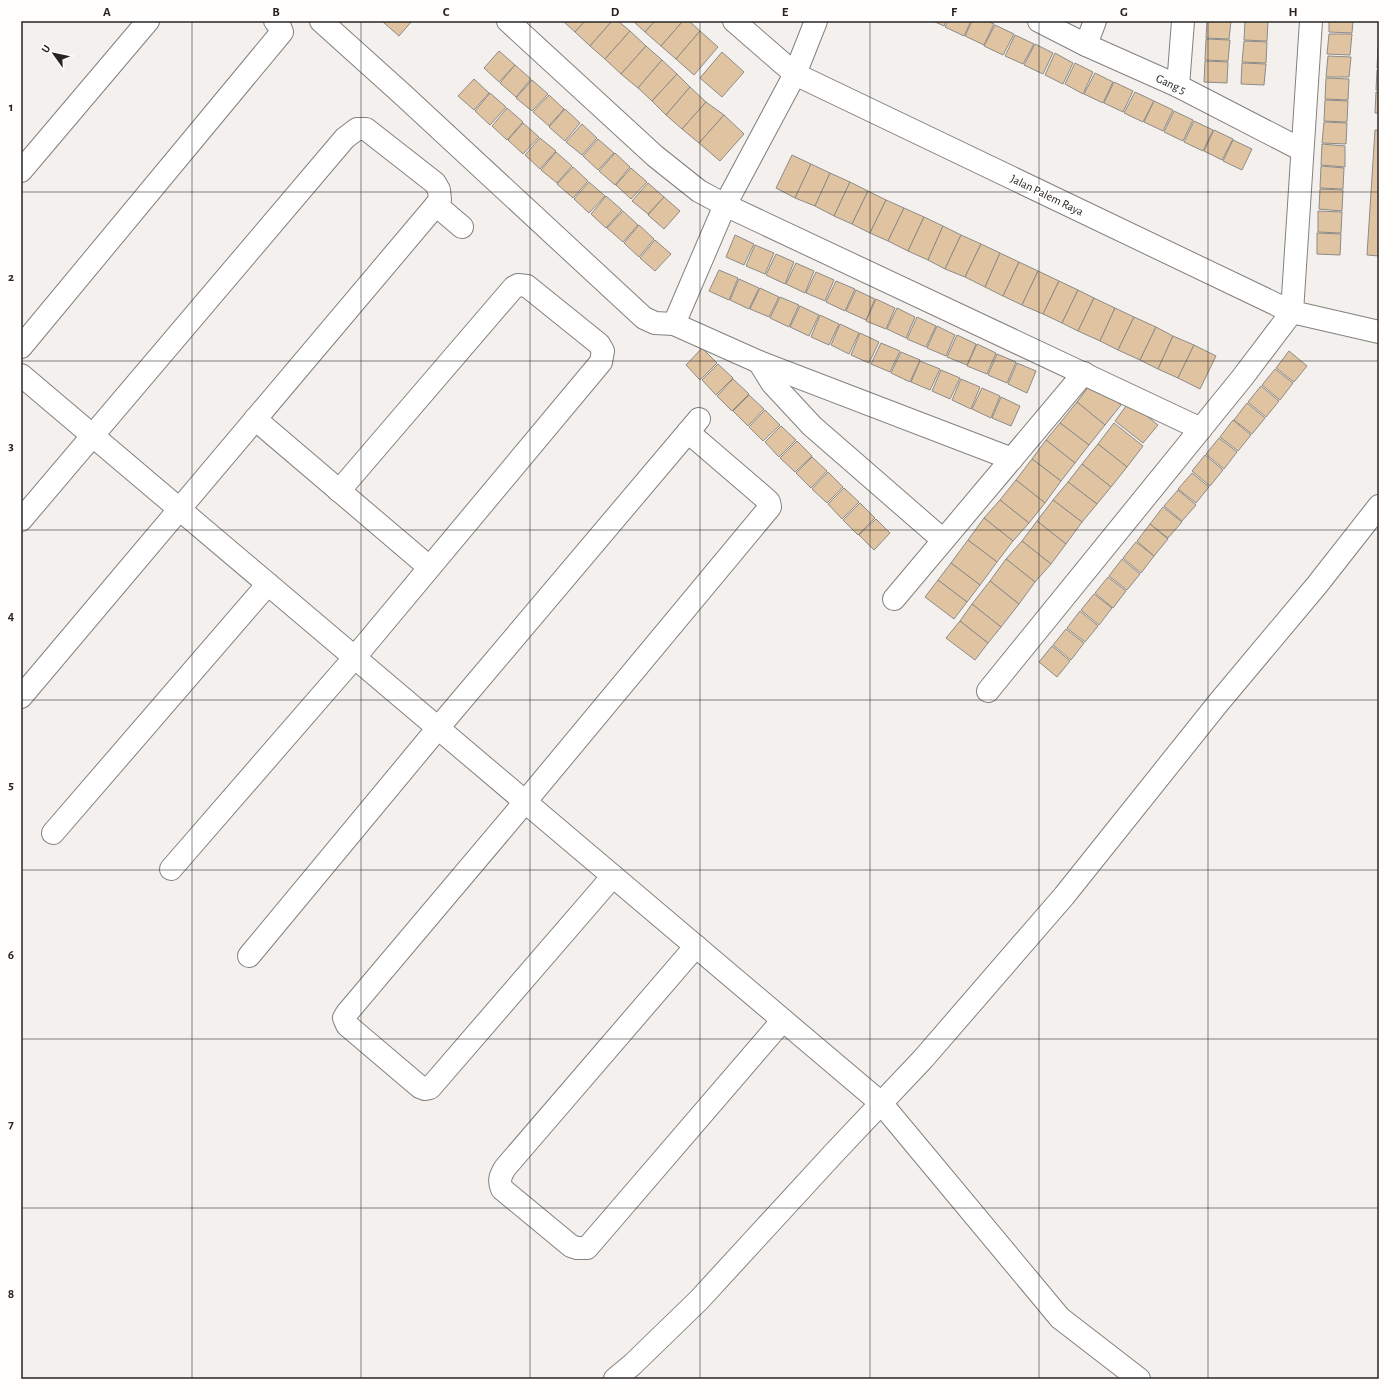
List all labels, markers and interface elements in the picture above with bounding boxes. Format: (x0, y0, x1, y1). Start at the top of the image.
text: A (103, 6, 111, 19)
text: B (272, 6, 280, 19)
text: C (443, 6, 450, 19)
text: D (611, 6, 620, 19)
text: E (782, 6, 789, 19)
text: F (951, 6, 958, 19)
text: G (1120, 6, 1128, 19)
text: H (1288, 6, 1298, 19)
north arrow (34, 34, 74, 74)
text: U (40, 43, 53, 55)
street label: Gang 5 (1154, 72, 1188, 96)
text: 1 (9, 101, 13, 114)
street label: Jalan Palem Raya (1008, 172, 1086, 219)
text: 2 (8, 271, 14, 284)
text: 3 (8, 440, 14, 453)
text: 4 (8, 610, 15, 623)
text: 5 (8, 779, 14, 792)
text: 6 (8, 949, 14, 962)
text: 7 (8, 1118, 14, 1131)
text: 8 (8, 1288, 14, 1301)

